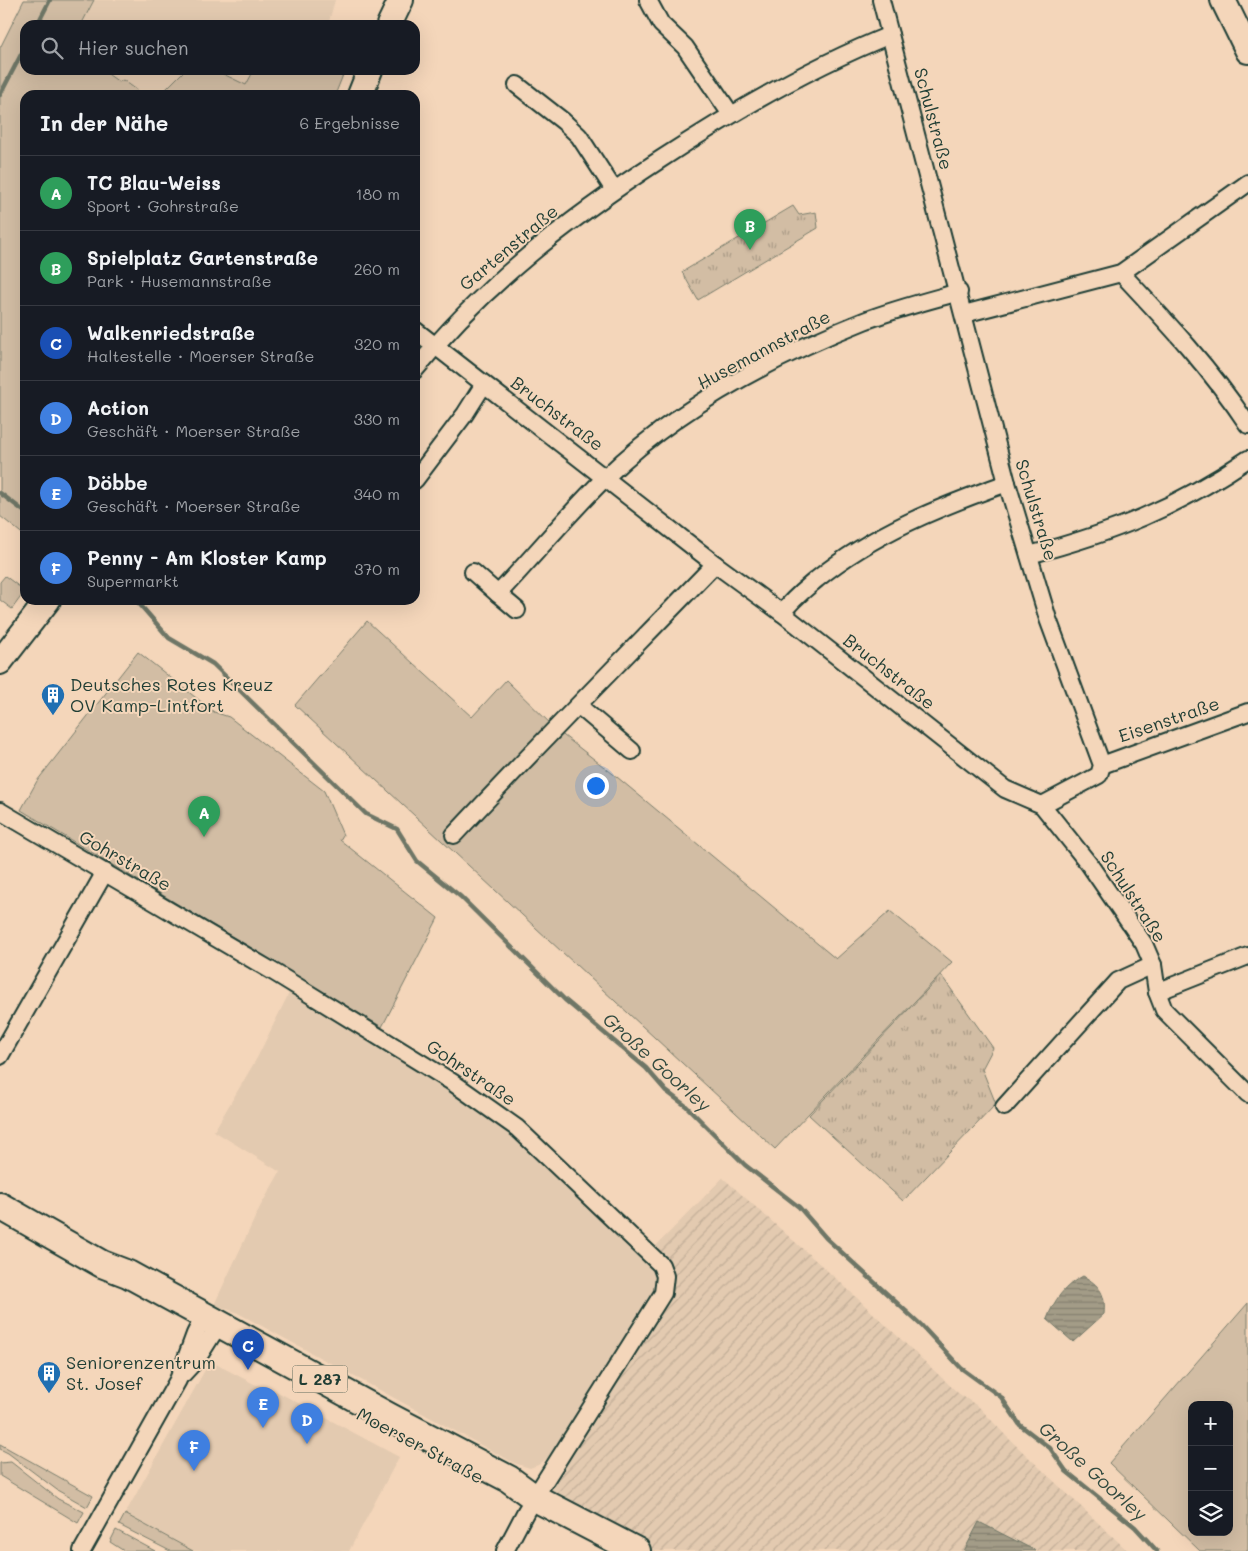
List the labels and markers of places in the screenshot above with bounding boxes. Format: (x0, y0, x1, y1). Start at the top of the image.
pin: B (734, 209, 766, 250)
place label: Deutsches Rotes Kreuz OV Kamp-Lintfort (70, 672, 273, 717)
building icon: Deutsches Rotes Kreuz OV Kamp-Lintfort (40, 682, 66, 716)
pin: A (188, 796, 220, 837)
pin: C (232, 1329, 264, 1370)
place label: Seniorenzentrum St. Josef (66, 1350, 216, 1395)
building icon: Seniorenzentrum St. Josef (36, 1360, 62, 1394)
pin: E (247, 1387, 279, 1428)
pin: D (291, 1403, 323, 1444)
pin: F (178, 1430, 210, 1471)

